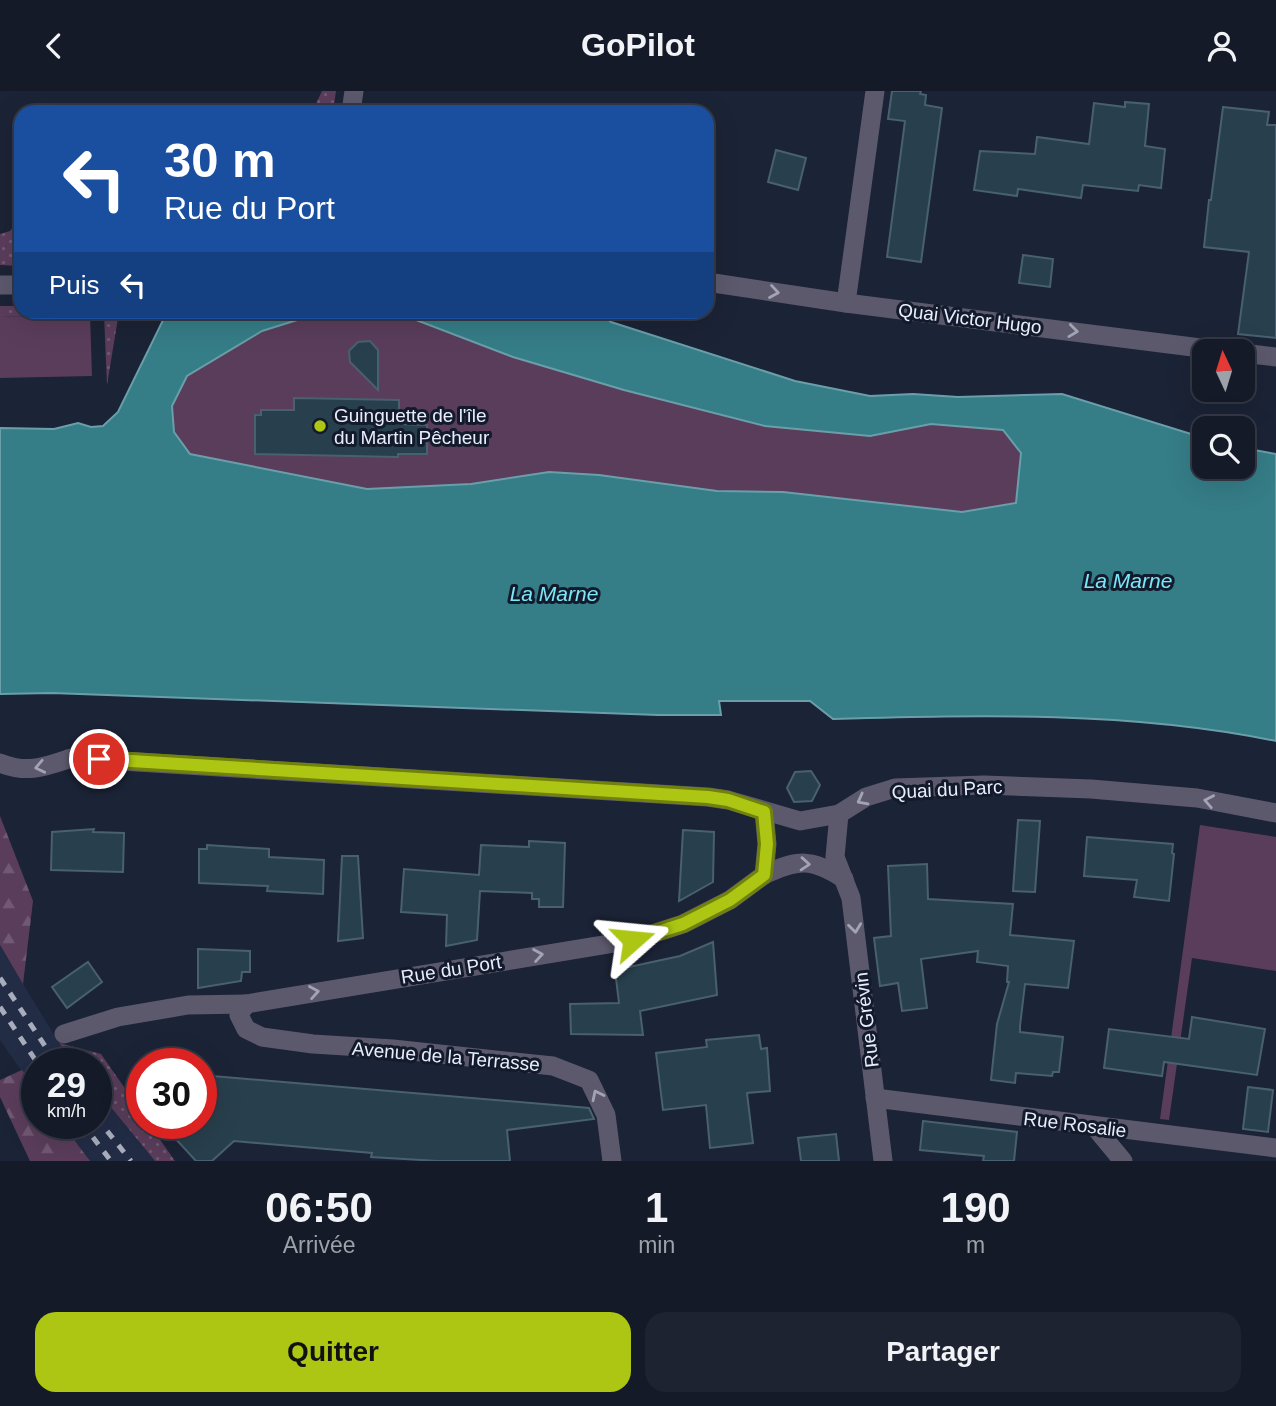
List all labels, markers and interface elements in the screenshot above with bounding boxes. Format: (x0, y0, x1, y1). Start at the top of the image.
icon: back (35, 27, 73, 65)
text: GoPilot (581, 27, 695, 63)
icon: person (1203, 27, 1241, 65)
icon: left (49, 133, 140, 224)
text: 30 m (164, 133, 276, 187)
text: Rue du Port (164, 190, 335, 226)
icon: left (114, 266, 152, 304)
text: Puis (49, 270, 100, 300)
one-way arrow (769, 284, 780, 299)
street label: Quai Victor Hugo (897, 299, 1043, 338)
one-way arrow (1067, 324, 1079, 339)
north arrow (1192, 339, 1255, 403)
map controls (1192, 339, 1255, 479)
place label: Guinguette de l'île du Martin Pêcheur (334, 405, 490, 448)
button: search (1192, 416, 1255, 479)
marker: Guinguette de l'île du Martin Pêcheur (312, 418, 328, 434)
water label: La Marne (1084, 569, 1172, 592)
water label: La Marne (510, 582, 598, 605)
pin (69, 729, 129, 789)
icon: arrive (80, 740, 118, 778)
one-way arrow (34, 758, 46, 773)
street label: Quai du Parc (891, 776, 1003, 803)
one-way arrow (857, 792, 870, 806)
one-way arrow (1203, 794, 1215, 809)
one-way arrow (800, 856, 811, 871)
position arrow (596, 903, 670, 977)
one-way arrow (847, 922, 862, 934)
one-way arrow (532, 948, 544, 963)
street label: Rue du Port (399, 951, 503, 988)
street label: Rue Grévin (850, 971, 883, 1069)
one-way arrow (308, 985, 320, 1000)
street label: Avenue de la Terrasse (351, 1038, 541, 1075)
speed limit sign: 30 (126, 1048, 217, 1139)
text: 29 (47, 1065, 86, 1104)
one-way arrow (591, 1090, 605, 1102)
text: km/h (47, 1101, 86, 1121)
street label: Rue Rosalie (1022, 1108, 1128, 1141)
text: 06:50 (265, 1184, 373, 1231)
text: 1 (645, 1184, 668, 1231)
text: 190 (941, 1184, 1011, 1231)
text: Arrivée (283, 1232, 356, 1258)
text: min (638, 1232, 675, 1258)
text: m (966, 1232, 985, 1258)
button: Quitter (35, 1312, 631, 1392)
button: Partager (645, 1312, 1241, 1392)

